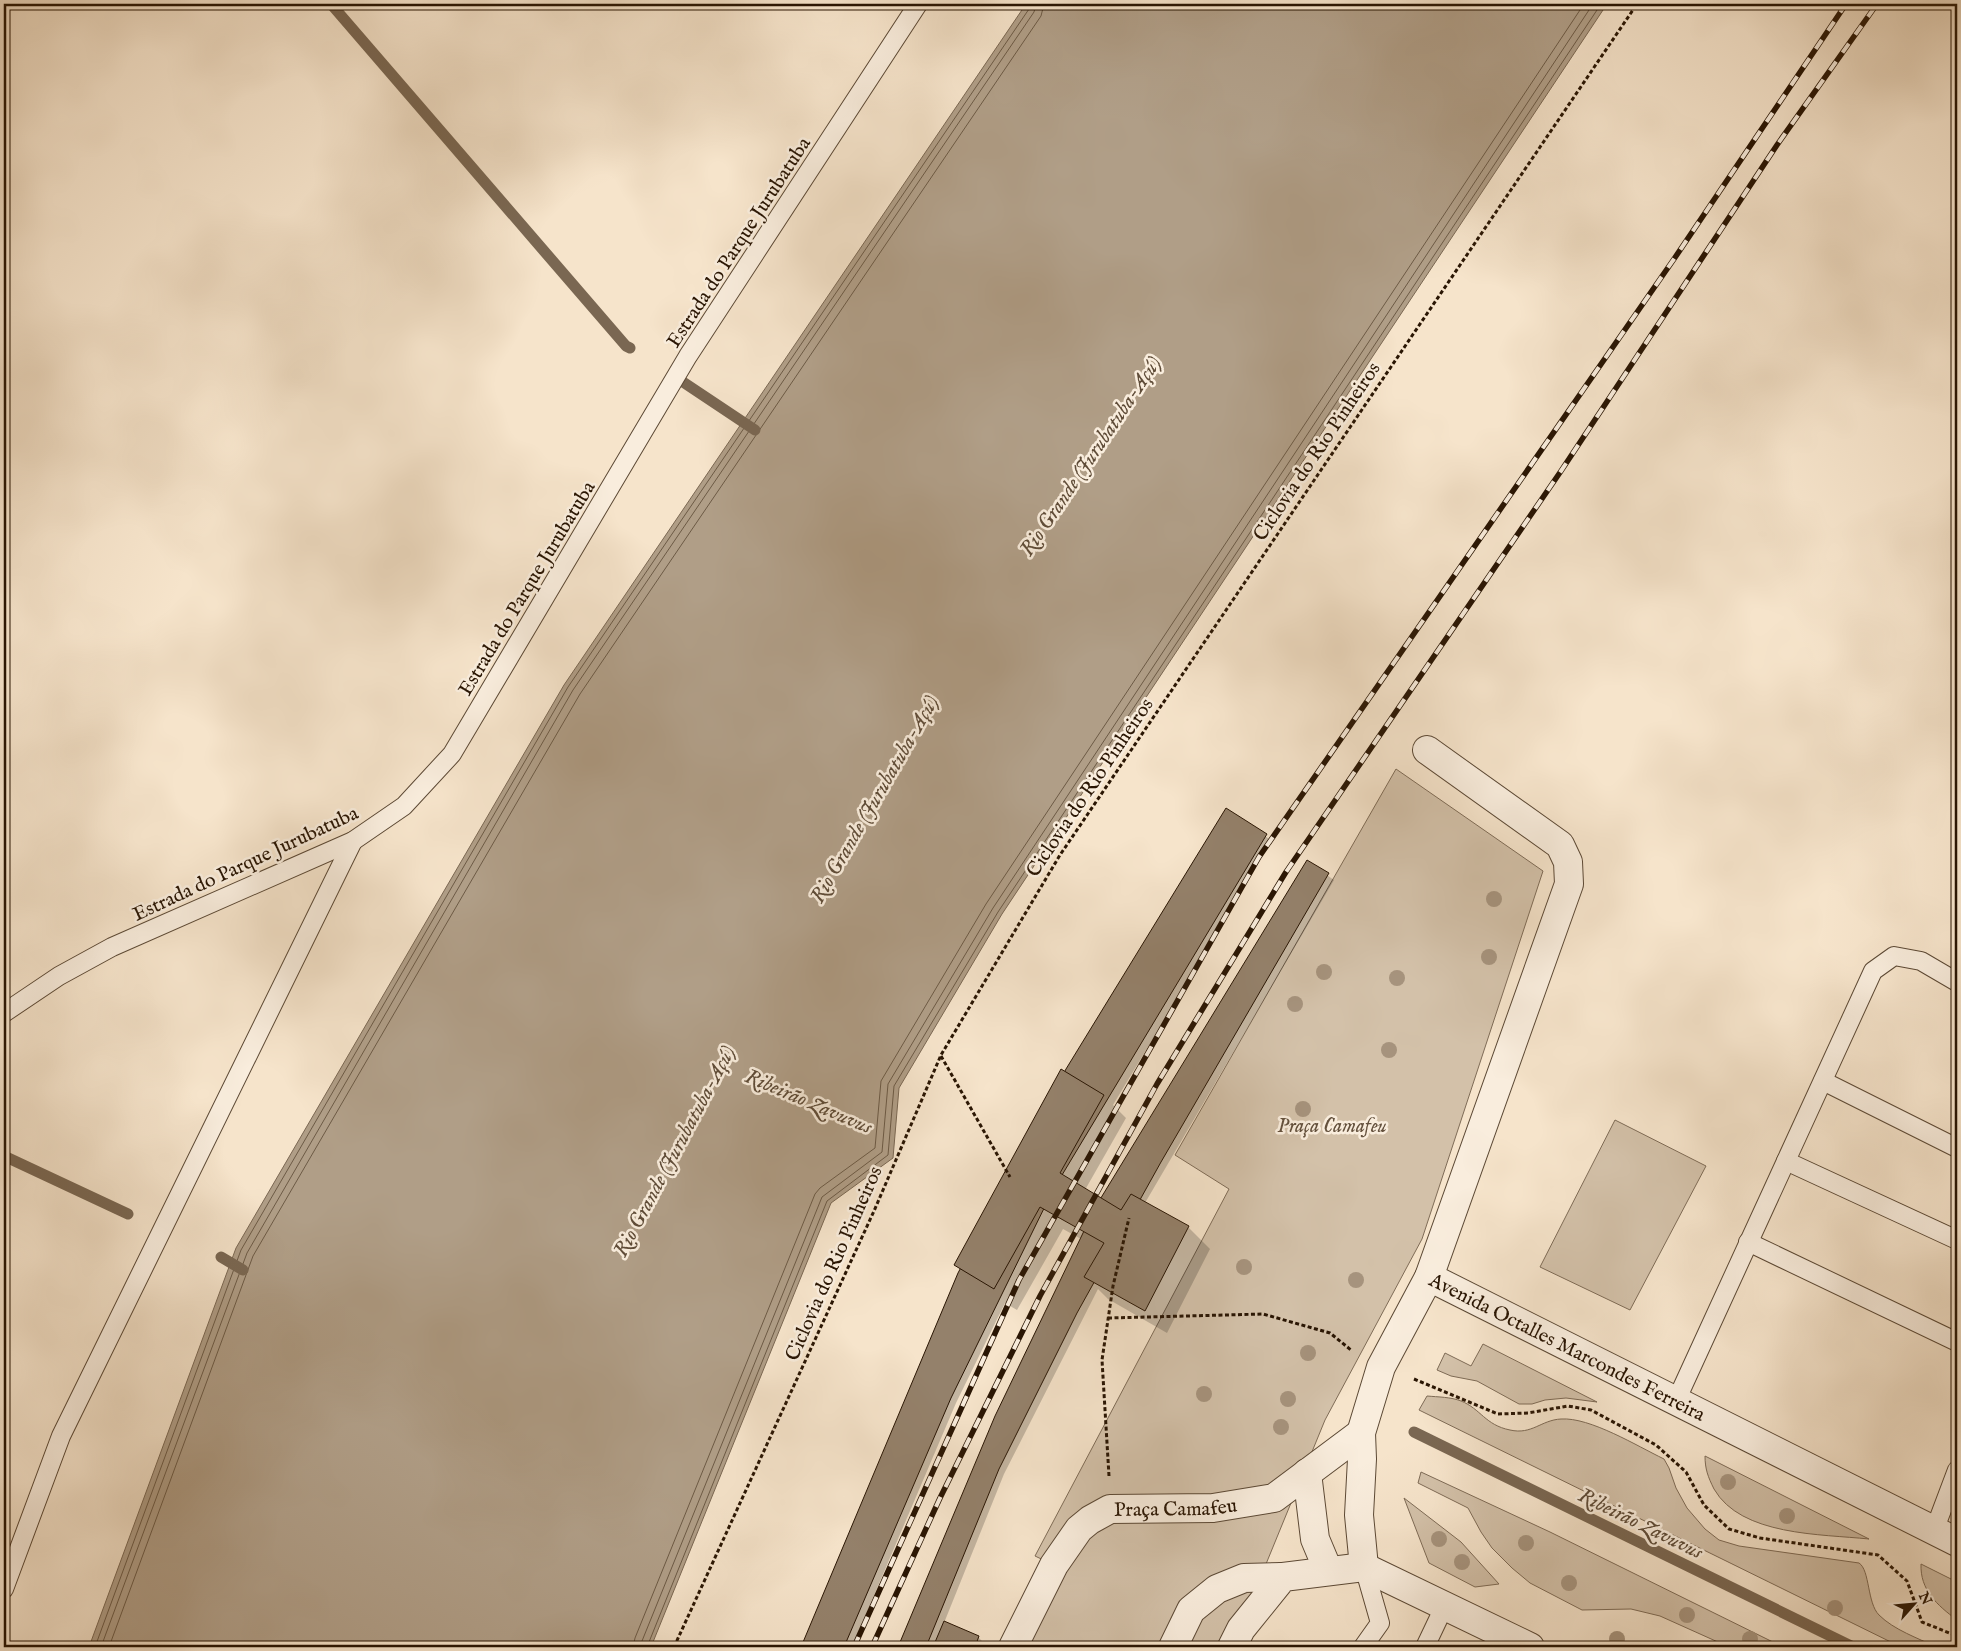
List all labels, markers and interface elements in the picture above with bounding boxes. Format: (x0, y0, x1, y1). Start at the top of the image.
street label: Estrada do Parque Jurubatuba (662, 133, 817, 353)
water label: Rio Grande (Jurubatuba-Açú) (1014, 352, 1168, 562)
street label: Ciclovia do Rio Pinheiros (1248, 358, 1386, 546)
street label: Estrada do Parque Jurubatuba (453, 477, 602, 701)
water label: Rio Grande (Jurubatuba-Açú) (805, 691, 946, 909)
street label: Ciclovia do Rio Pinheiros (1021, 694, 1159, 882)
street label: Estrada do Parque Jurubatuba (129, 801, 363, 928)
water label: Rio Grande (Jurubatuba-Açú) (608, 1041, 743, 1262)
water label: Ribeirão Zavuvus (741, 1063, 877, 1142)
park label: Praça Camafeu (1277, 1114, 1387, 1139)
street label: Ciclovia do Rio Pinheiros (780, 1162, 889, 1365)
street label: Avenida Octalles Marcondes Ferreira (1424, 1268, 1709, 1428)
water label: Ribeirão Zavuvus (1573, 1482, 1708, 1567)
street label: Praça Camafeu (1114, 1493, 1239, 1523)
north arrow (1888, 1578, 1938, 1628)
text: N (1913, 1588, 1935, 1608)

